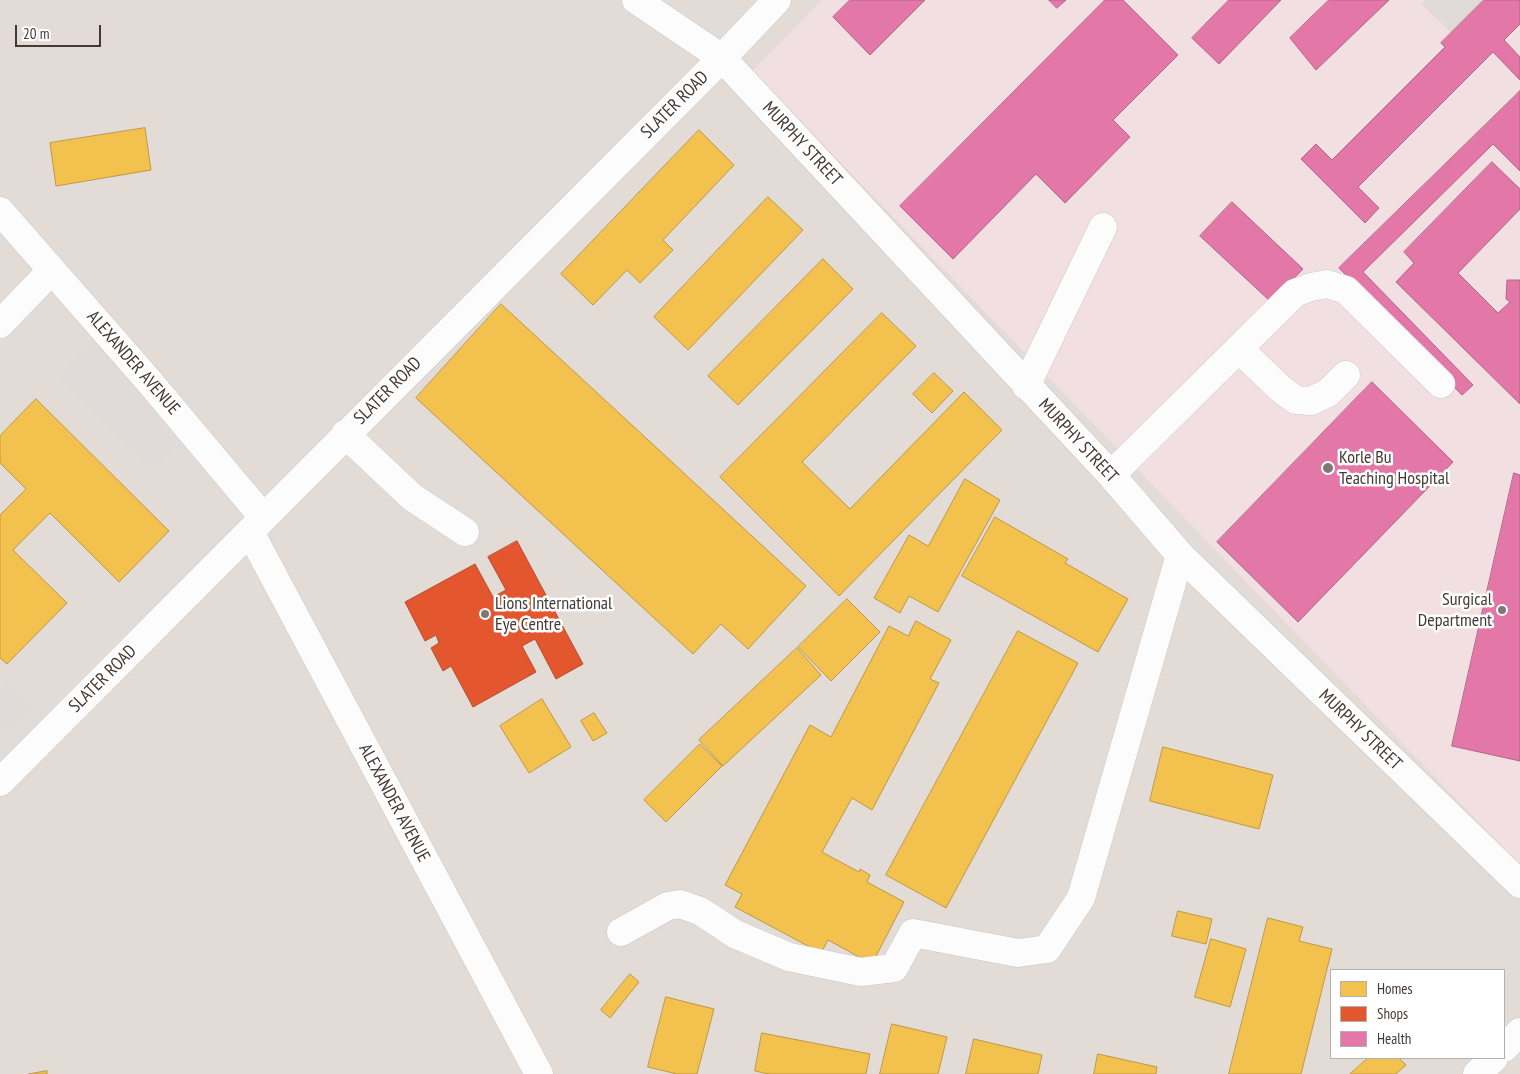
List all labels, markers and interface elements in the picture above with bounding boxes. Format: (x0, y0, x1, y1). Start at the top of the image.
scale bar (18, 15, 104, 47)
text: 20 m (23, 24, 49, 43)
street label: SLATER ROAD (637, 67, 713, 143)
street label: MURPHY STREET (758, 97, 846, 191)
street label: ALEXANDER AVENUE (82, 307, 184, 419)
street label: SLATER ROAD (350, 353, 426, 429)
street label: MURPHY STREET (1034, 394, 1122, 488)
place label: Korle Bu Teaching Hospital (1339, 447, 1449, 489)
marker: Korle Bu Teaching Hospital (1321, 461, 1335, 475)
place label: Surgical Department (1418, 589, 1492, 632)
place label: Lions International Eye Centre (495, 593, 612, 636)
marker: Surgical Department (1496, 604, 1508, 616)
marker: Lions International Eye Centre (479, 608, 491, 620)
street label: SLATER ROAD (65, 641, 141, 717)
street label: MURPHY STREET (1314, 685, 1406, 775)
street label: ALEXANDER AVENUE (354, 740, 434, 866)
legend (1330, 969, 1505, 1059)
text: Homes (1377, 979, 1413, 998)
text: Shops (1377, 1004, 1408, 1023)
text: Health (1377, 1029, 1411, 1048)

